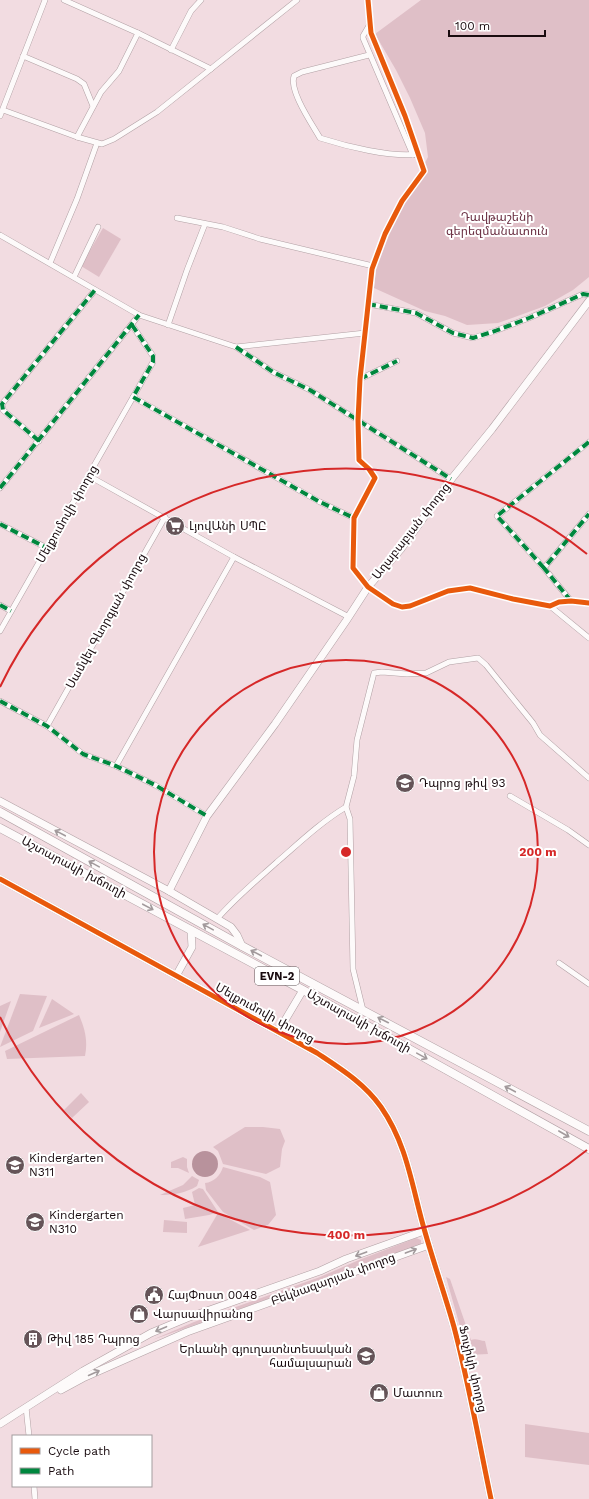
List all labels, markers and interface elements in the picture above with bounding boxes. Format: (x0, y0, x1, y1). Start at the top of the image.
scale bar (449, 12, 545, 38)
text: 100 m (455, 19, 490, 33)
park label: Դավթաշենի գերեզմանատուն (446, 210, 548, 238)
street label: Մելքումովի փողոց (33, 462, 101, 566)
street label: Աղաբաբյան փողոց (369, 480, 453, 582)
supermarket icon: ԼյովԱնի ՍՊԸ (164, 515, 186, 537)
place label: ԼյովԱնի ՍՊԸ (189, 519, 266, 533)
street label: Սամվել Գևորգյան փողոց (63, 551, 149, 691)
school or university icon: Դպրոց թիվ 93 (394, 772, 416, 794)
place label: Դպրոց թիվ 93 (419, 776, 505, 790)
one-way arrow (55, 829, 67, 837)
street label: Աշտարակի խճուղի (19, 833, 129, 901)
centre of rings (339, 845, 353, 859)
text: 200 m (519, 845, 557, 859)
one-way arrow (88, 859, 100, 867)
one-way arrow (141, 904, 153, 911)
one-way arrow (202, 923, 214, 930)
one-way arrow (250, 949, 262, 956)
road number: EVN-2 (255, 967, 299, 985)
street label: Մելքումովի փողոց (213, 980, 317, 1046)
street label: Աշտարակի խճուղի (304, 987, 414, 1055)
one-way arrow (377, 1016, 389, 1024)
one-way arrow (415, 1053, 427, 1060)
one-way arrow (504, 1085, 516, 1092)
one-way arrow (558, 1131, 570, 1139)
place label: Kindergarten N311 (29, 1151, 104, 1179)
school or university icon: Kindergarten N311 (4, 1154, 26, 1176)
place label: Kindergarten N310 (49, 1208, 124, 1236)
school or university icon: Kindergarten N310 (24, 1211, 46, 1233)
text: 400 m (327, 1228, 365, 1242)
one-way arrow (405, 1247, 417, 1255)
street label: Բեկնազարյան փողոց (269, 1250, 397, 1308)
one-way arrow (355, 1251, 368, 1258)
public building icon: ՀայՓոստ 0048 (143, 1284, 165, 1306)
place label: ՀայՓոստ 0048 (168, 1288, 257, 1302)
shop icon: Վարսավիրանոց (128, 1303, 150, 1325)
place label: Վարսավիրանոց (153, 1307, 253, 1321)
street label: Ֆուչիկի փողոց (456, 1324, 490, 1414)
one-way arrow (156, 1326, 168, 1333)
building icon: Թիվ 185 Դպրոց (22, 1328, 44, 1350)
place label: Թիվ 185 Դպրոց (47, 1332, 140, 1346)
place label: Երևանի գյուղատնտեսական համալսարան (179, 1342, 352, 1370)
school or university icon: Երևանի գյուղատնտեսական համալսարան (355, 1345, 377, 1367)
one-way arrow (88, 1369, 100, 1376)
shop icon: Մատուռ (368, 1382, 390, 1404)
place label: Մատուռ (393, 1386, 443, 1400)
legend (12, 1435, 152, 1487)
text: Cycle path (48, 1444, 110, 1458)
text: Path (48, 1464, 74, 1478)

